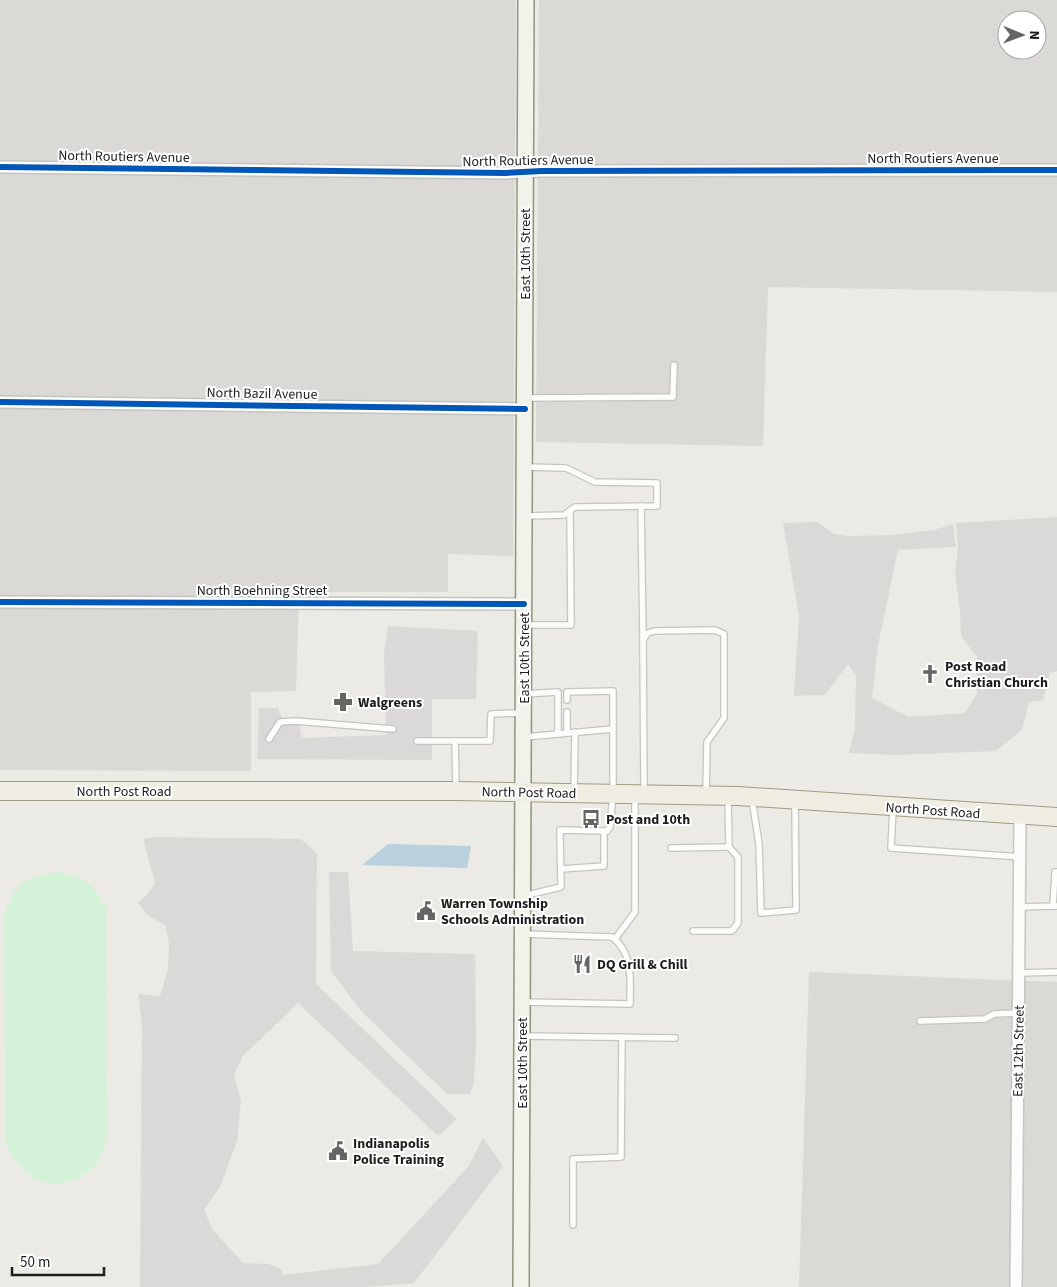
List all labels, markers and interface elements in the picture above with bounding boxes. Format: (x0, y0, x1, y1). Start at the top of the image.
north arrow (997, 10, 1047, 60)
text: N (1024, 30, 1044, 40)
street label: North Routiers Avenue (58, 146, 190, 168)
street label: North Routiers Avenue (867, 149, 999, 169)
street label: North Routiers Avenue (462, 150, 594, 172)
street label: East 10th Street (516, 208, 536, 300)
street label: North Bazil Avenue (206, 383, 318, 405)
street label: North Boehning Street (197, 581, 328, 601)
street label: East 10th Street (515, 612, 535, 704)
place label: Post Road Christian Church (945, 657, 1048, 693)
church icon: Post Road Christian Church (919, 663, 941, 685)
pharmacy icon: Walgreens (332, 691, 354, 713)
place label: Walgreens (358, 693, 422, 713)
street label: North Post Road (77, 782, 171, 802)
street label: North Post Road (481, 782, 577, 804)
street label: North Post Road (885, 798, 981, 824)
bus stop icon: Post and 10th (580, 808, 602, 830)
place label: Post and 10th (606, 810, 690, 830)
place label: Warren Township Schools Administration (441, 894, 584, 930)
public building icon: Warren Township Schools Administration (415, 900, 437, 922)
restaurant icon: DQ Grill & Chill (571, 953, 593, 975)
place label: DQ Grill & Chill (597, 955, 688, 975)
street label: East 12th Street (1008, 1005, 1030, 1097)
street label: East 10th Street (513, 1017, 533, 1109)
place label: Indianapolis Police Training (353, 1134, 444, 1170)
public building icon: Indianapolis Police Training (327, 1140, 349, 1162)
scale bar (12, 1244, 105, 1276)
text: 50 m (20, 1252, 50, 1273)

